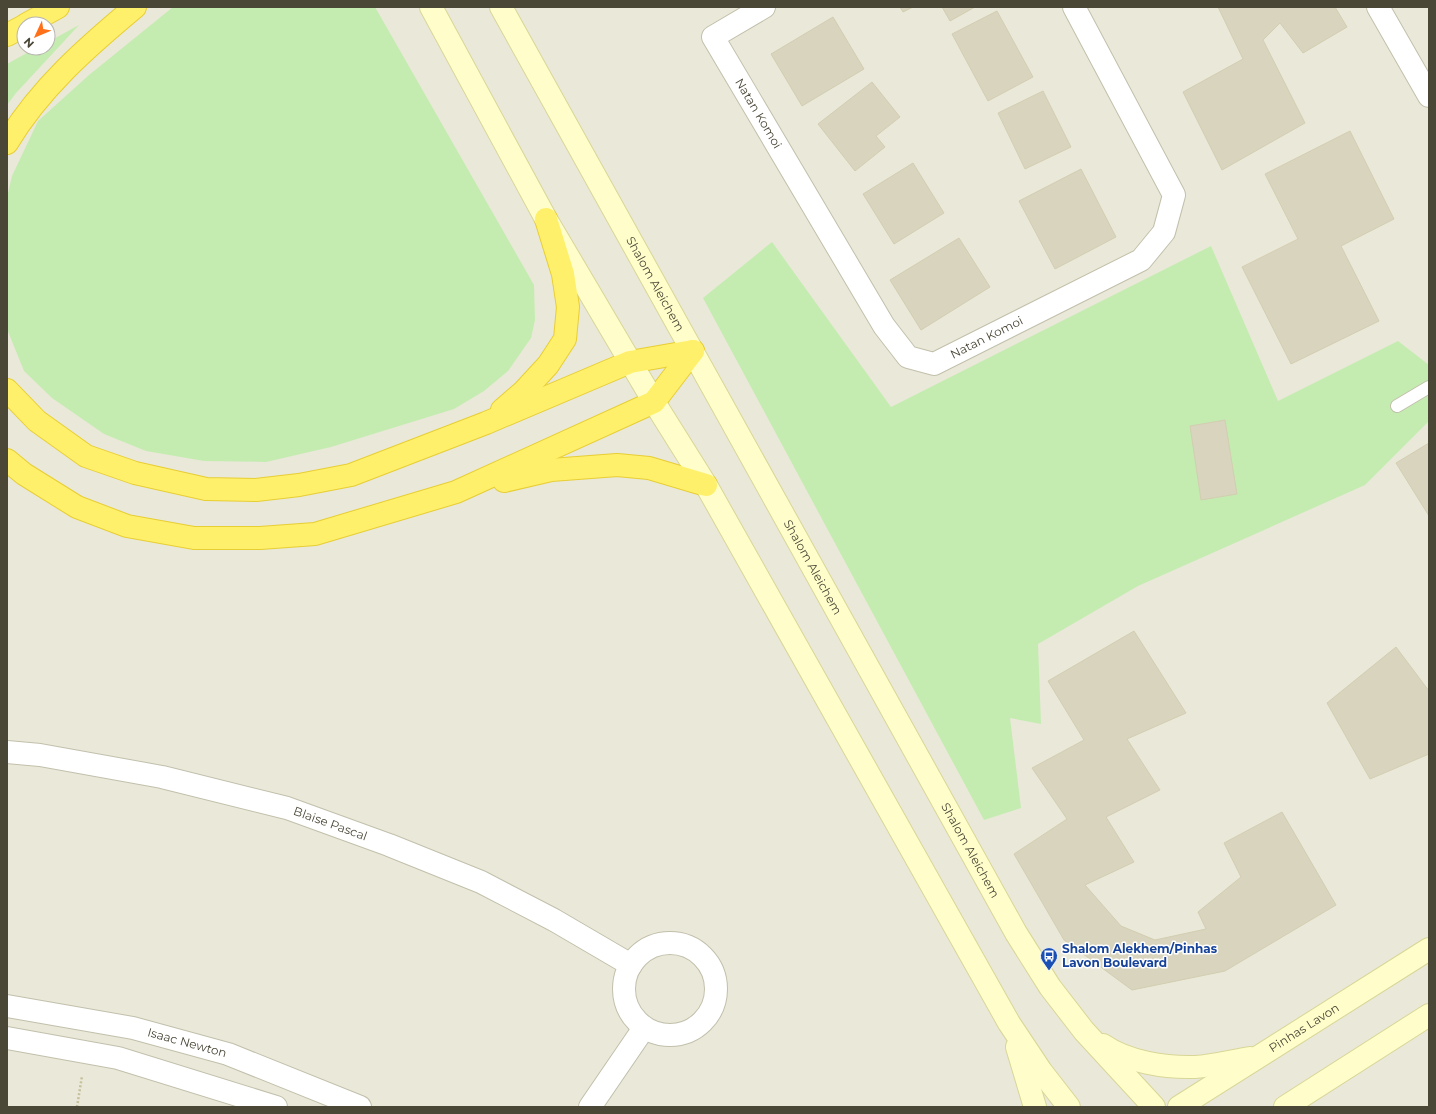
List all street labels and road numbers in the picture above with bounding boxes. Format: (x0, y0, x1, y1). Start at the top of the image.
street label: Natan Komoi (732, 75, 785, 151)
street label: Shalom Aleichem (623, 234, 688, 334)
street label: Natan Komoi (948, 313, 1025, 362)
street label: Shalom Aleichem (781, 517, 845, 617)
street label: Shalom Aleichem (938, 800, 1003, 900)
street label: Blaise Pascal (292, 803, 369, 843)
street label: Pinhas Lavon (1266, 1000, 1342, 1055)
street label: Isaac Newton (146, 1024, 228, 1060)

